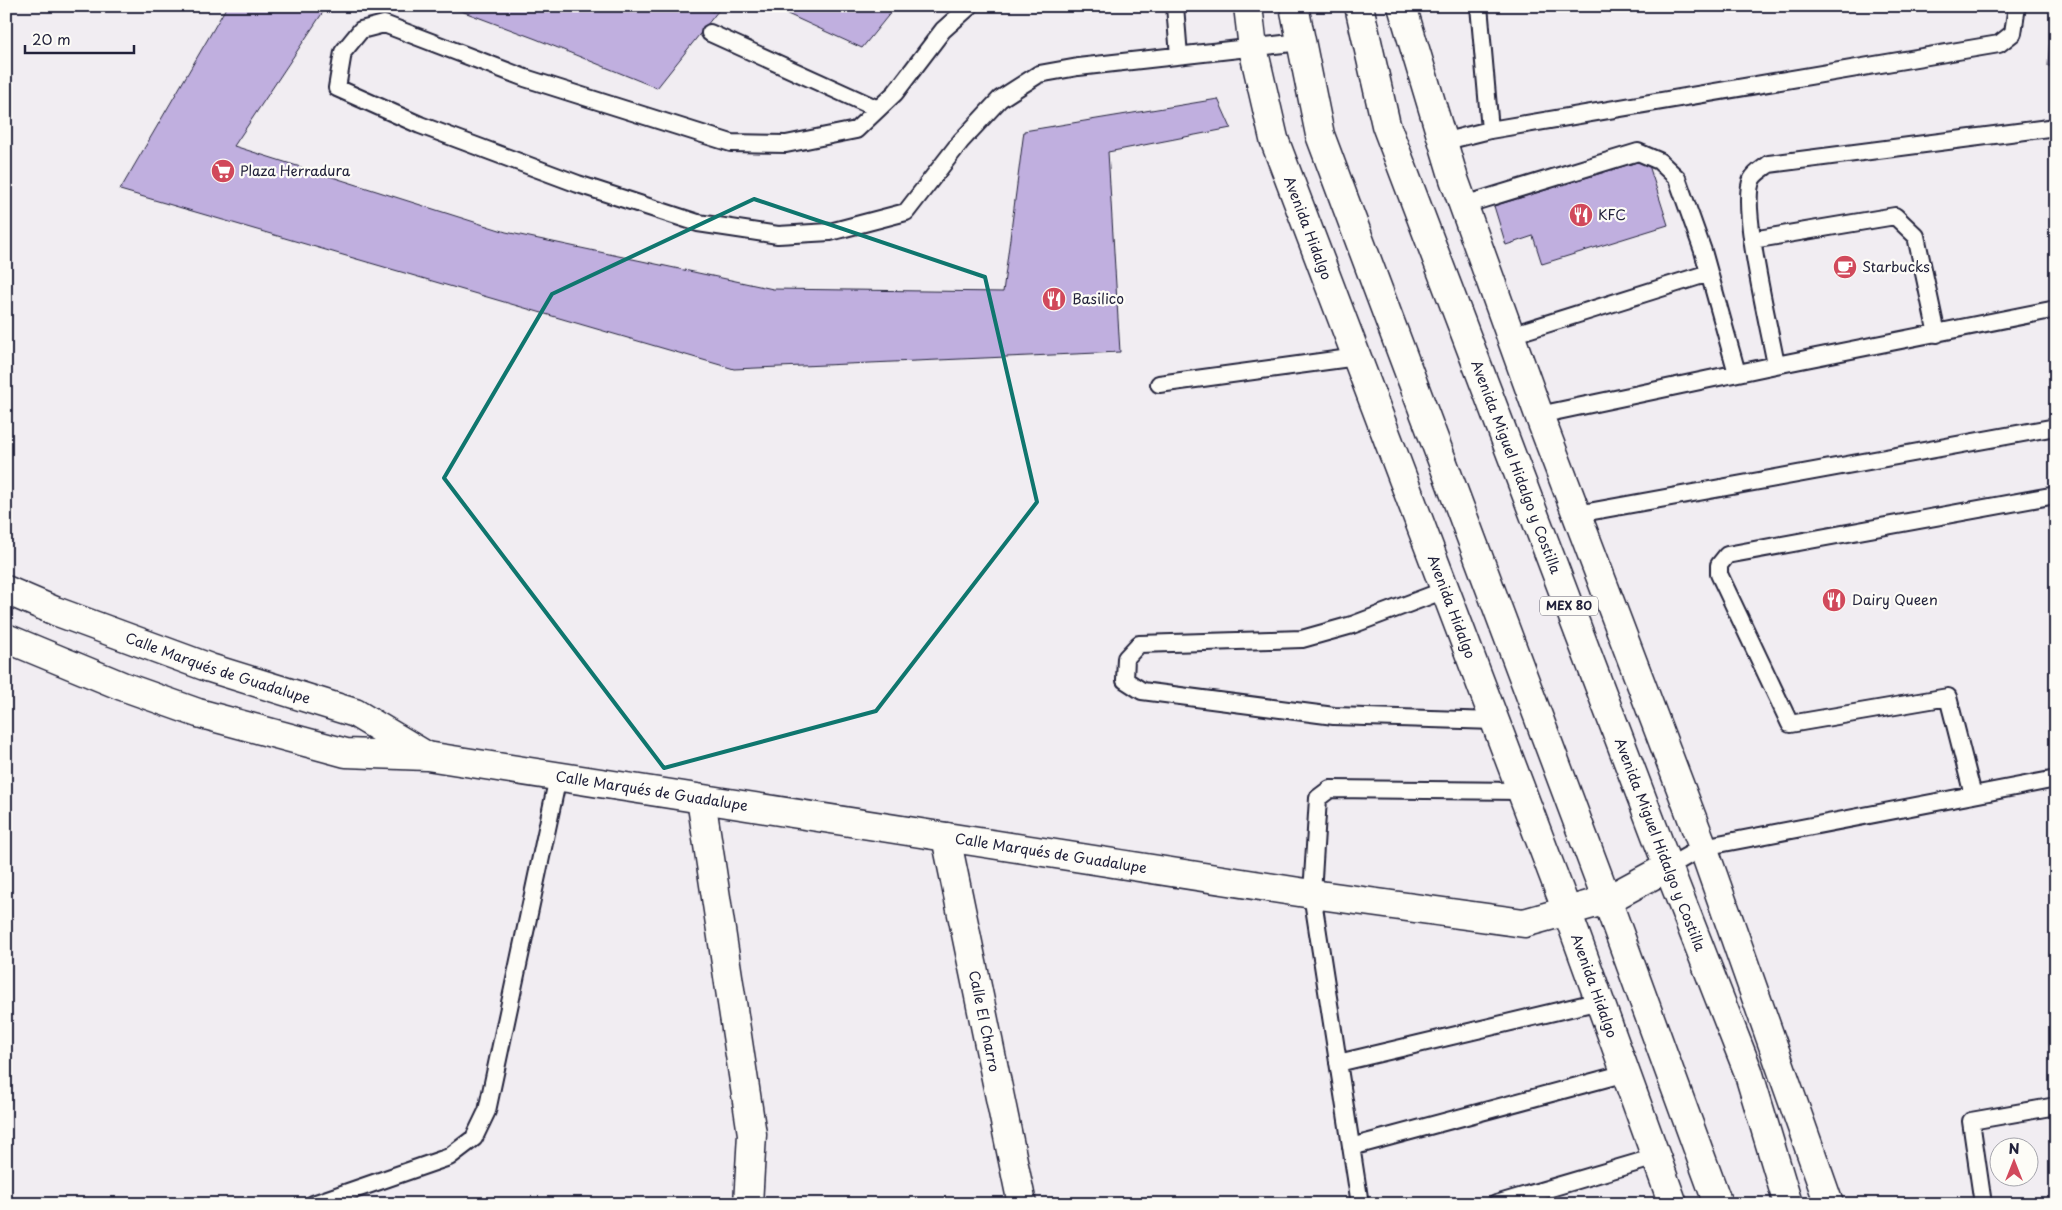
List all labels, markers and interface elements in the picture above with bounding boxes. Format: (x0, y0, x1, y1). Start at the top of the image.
scale bar (25, 22, 134, 54)
text: 20 m (32, 27, 71, 50)
supermarket icon: Plaza Herradura (210, 158, 236, 184)
place label: Plaza Herradura (240, 160, 351, 181)
street label: Avenida Hidalgo (1279, 173, 1337, 283)
restaurant icon: KFC (1568, 202, 1594, 228)
place label: KFC (1598, 204, 1626, 225)
cafe icon: Starbucks (1832, 254, 1858, 280)
place label: Starbucks (1862, 256, 1930, 277)
restaurant icon: Basilico (1041, 286, 1067, 312)
place label: Basilico (1072, 288, 1124, 309)
street label: Avenida Miguel Hidalgo y Costilla (1466, 357, 1567, 577)
street label: Avenida Hidalgo (1423, 552, 1481, 661)
restaurant icon: Dairy Queen (1821, 587, 1847, 613)
place label: Dairy Queen (1852, 589, 1938, 610)
road number: MEX 80 (1540, 596, 1598, 616)
street label: Calle Marqués de Guadalupe (122, 627, 314, 709)
street label: Avenida Miguel Hidalgo y Costilla (1610, 735, 1711, 954)
street label: Calle Marqués de Guadalupe (554, 765, 750, 816)
street label: Calle Marqués de Guadalupe (953, 827, 1149, 878)
street label: Avenida Hidalgo (1566, 931, 1623, 1041)
street label: Calle El Charro (964, 968, 1005, 1074)
north arrow (1990, 1138, 2040, 1188)
text: N (2008, 1138, 2020, 1159)

